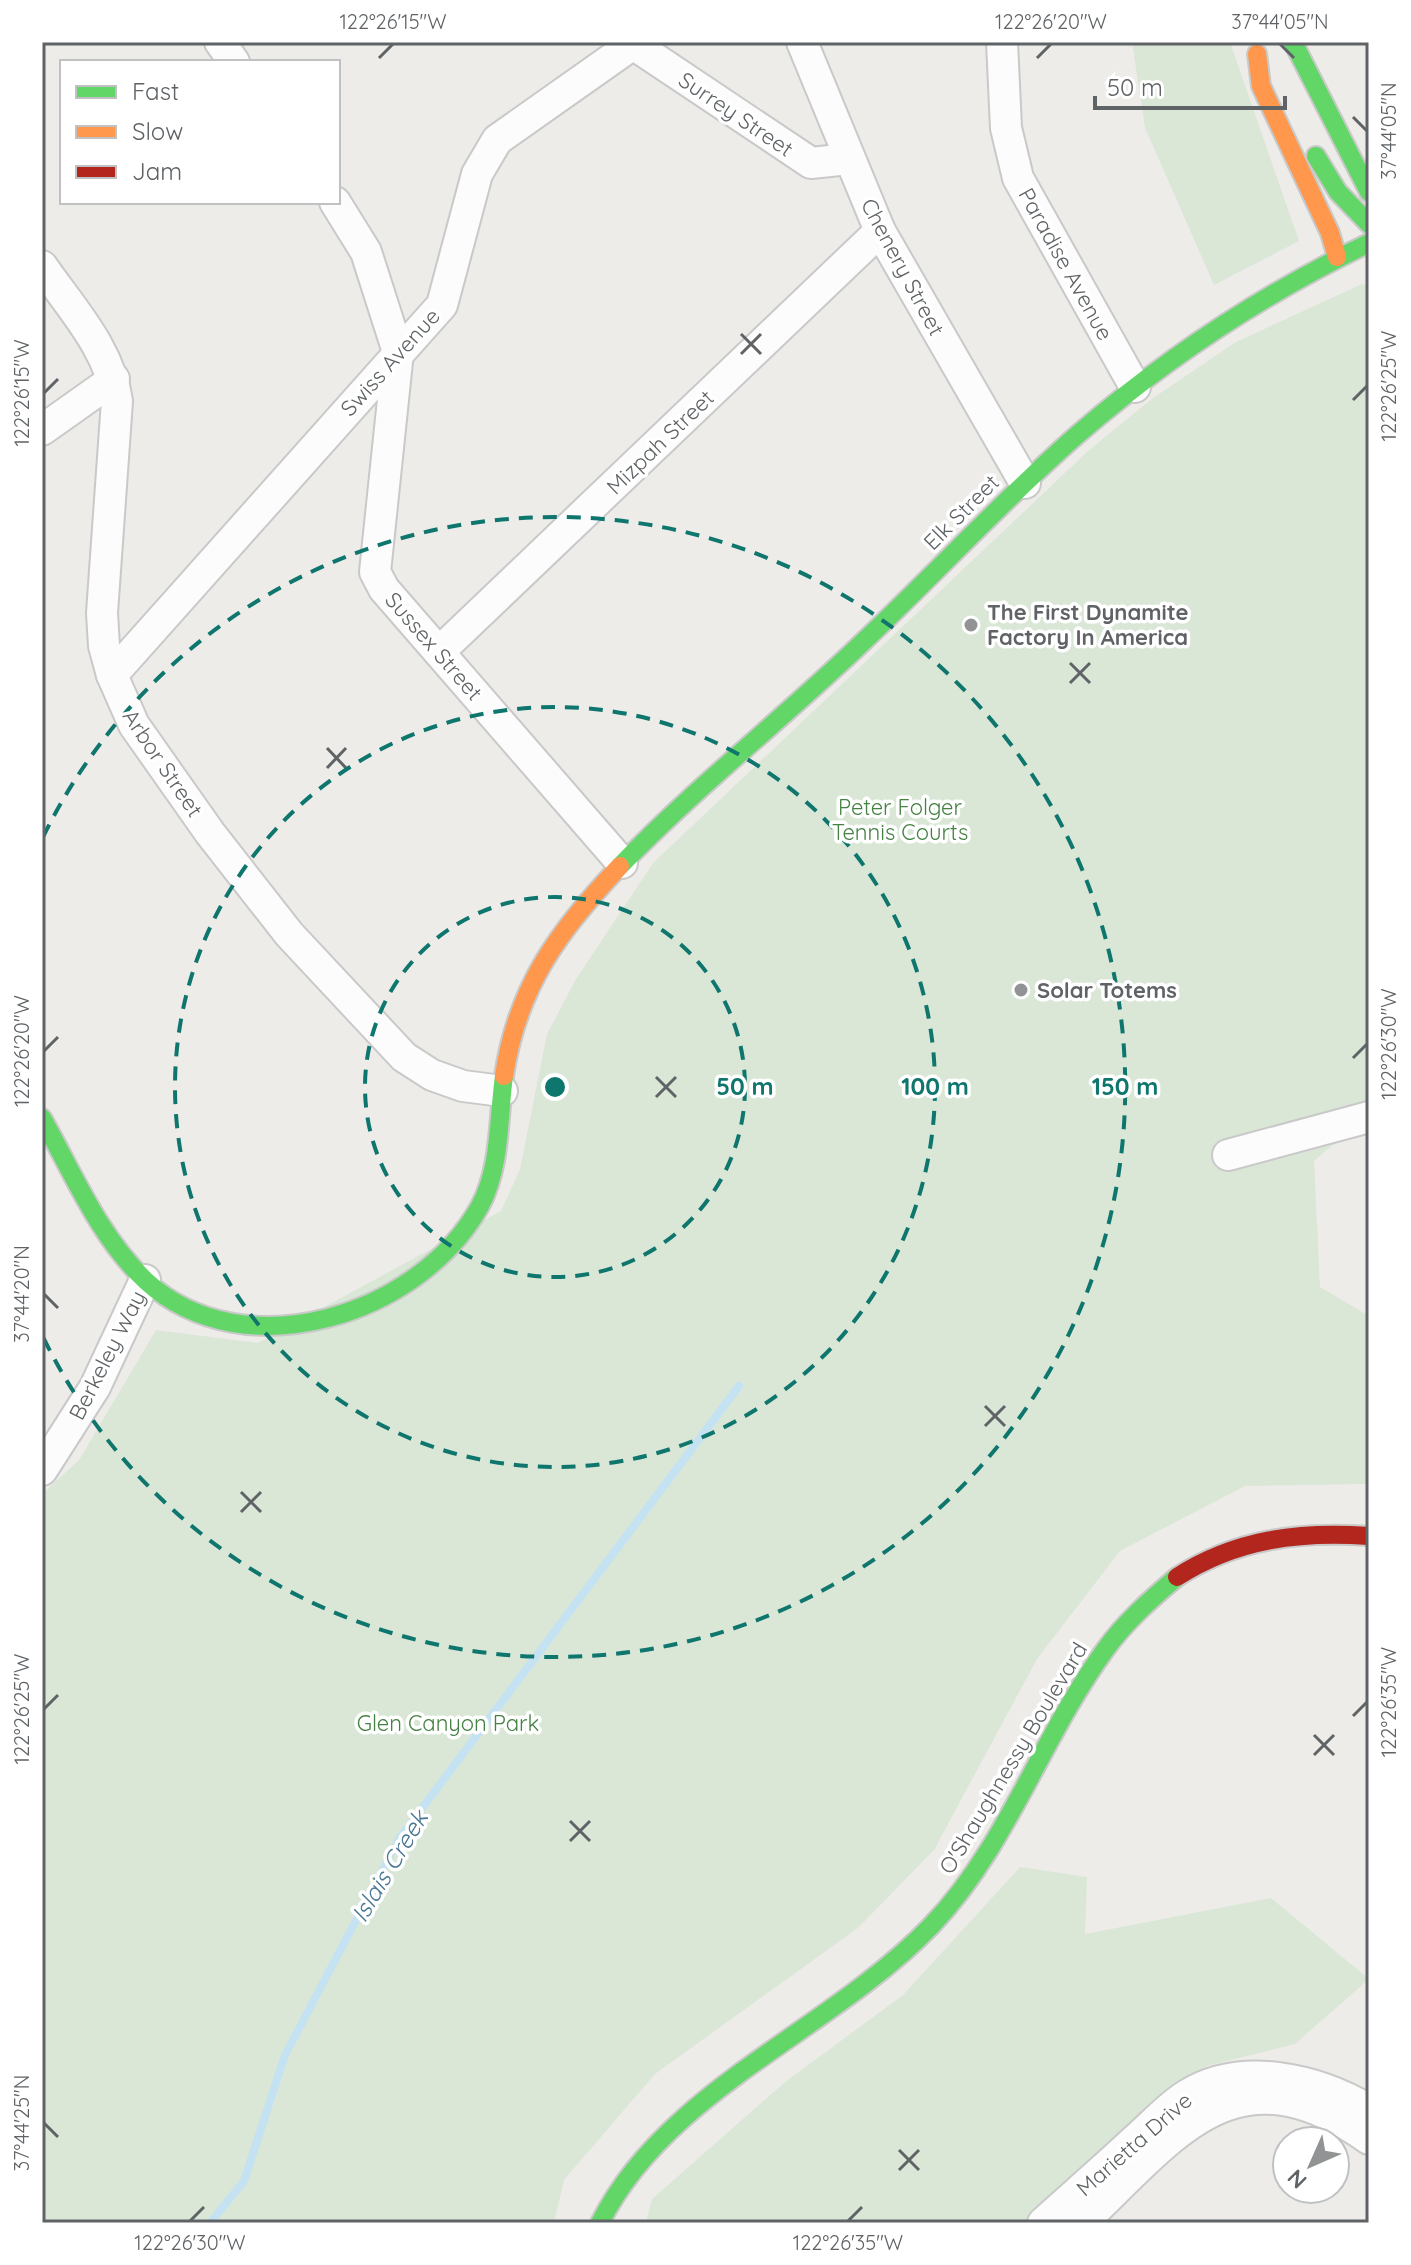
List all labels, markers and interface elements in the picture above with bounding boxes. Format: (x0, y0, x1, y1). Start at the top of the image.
text: 122°26'15"W (339, 9, 447, 34)
text: 122°26'20"W (995, 9, 1107, 34)
text: 37°44'05"N (1231, 9, 1329, 34)
legend (60, 60, 340, 204)
scale bar (1095, 60, 1285, 110)
street label: Surrey Street (673, 65, 799, 163)
text: 50 m (1107, 72, 1163, 102)
text: Fast (132, 76, 179, 106)
text: 37°44'05"N (1376, 82, 1401, 180)
text: Slow (132, 116, 183, 146)
text: Jam (132, 156, 182, 186)
street label: Paradise Avenue (1013, 183, 1119, 345)
street label: Chenery Street (855, 194, 951, 340)
street label: Swiss Avenue (334, 302, 446, 422)
text: 122°26'25"W (1376, 331, 1401, 441)
text: 122°26'15"W (9, 339, 34, 447)
street label: Mizpah Street (600, 384, 720, 500)
street label: Elk Street (917, 468, 1005, 556)
street label: Sussex Street (379, 586, 489, 706)
place label: The First Dynamite Factory In America (987, 598, 1189, 651)
marker: The First Dynamite Factory In America (962, 616, 980, 634)
street label: Arbor Street (117, 704, 209, 822)
park label: Peter Folger Tennis Courts (832, 793, 968, 846)
place label: Solar Totems (1037, 976, 1177, 1004)
marker: Solar Totems (1012, 981, 1030, 999)
text: 122°26'30"W (1376, 988, 1401, 1100)
text: 122°26'20"W (9, 995, 34, 1107)
text: 50 m (716, 1071, 774, 1101)
text: 100 m (901, 1071, 969, 1101)
text: 150 m (1092, 1071, 1158, 1101)
centre of rings (541, 1073, 569, 1101)
text: 37°44'20"N (9, 1245, 34, 1343)
street label: Berkeley Way (62, 1286, 152, 1424)
street label: O'Shaughnessy Boulevard (933, 1637, 1093, 1879)
text: 122°26'35"W (1376, 1647, 1401, 1757)
text: 122°26'25"W (9, 1654, 34, 1764)
park label: Glen Canyon Park (357, 1709, 539, 1737)
water label: Islais Creek (344, 1803, 435, 1927)
text: 37°44'25"N (9, 2075, 34, 2171)
street label: Marietta Drive (1070, 2086, 1198, 2202)
north arrow (1271, 2125, 1351, 2205)
text: N (1281, 2164, 1312, 2195)
text: 122°26'30"W (134, 2230, 246, 2255)
text: 122°26'35"W (793, 2230, 903, 2255)

